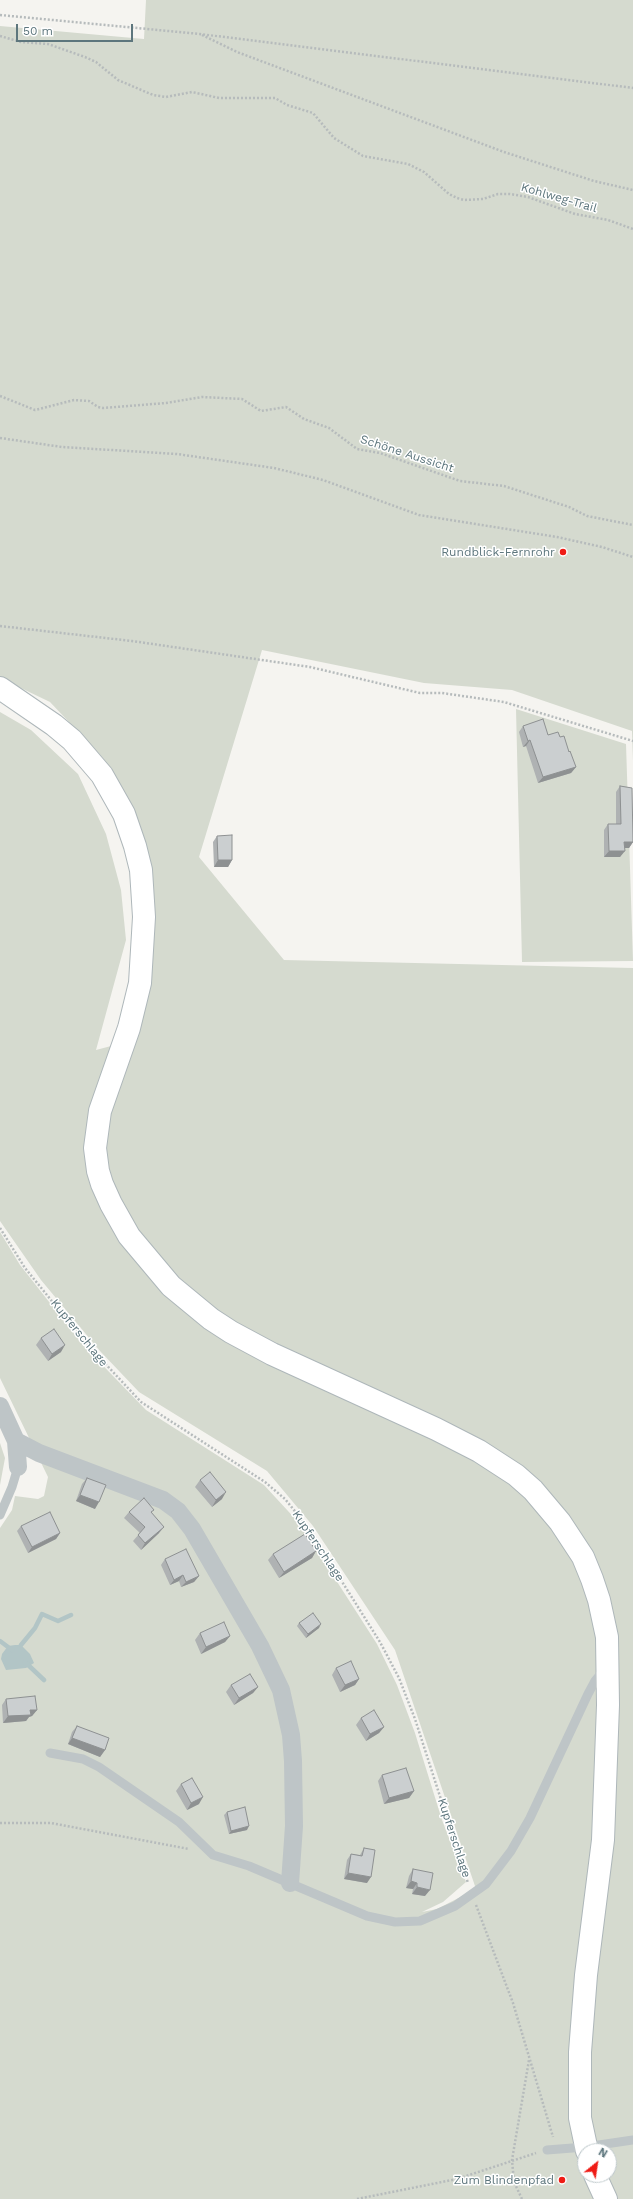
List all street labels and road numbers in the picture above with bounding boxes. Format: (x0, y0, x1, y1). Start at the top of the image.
street label: Kohlweg-Trail (519, 180, 599, 216)
street label: Schöne Aussicht (358, 432, 456, 476)
street label: Kupferschlage (47, 1296, 111, 1370)
street label: Kupferschlage (289, 1508, 347, 1584)
street label: Kupferschlage (434, 1796, 474, 1880)

